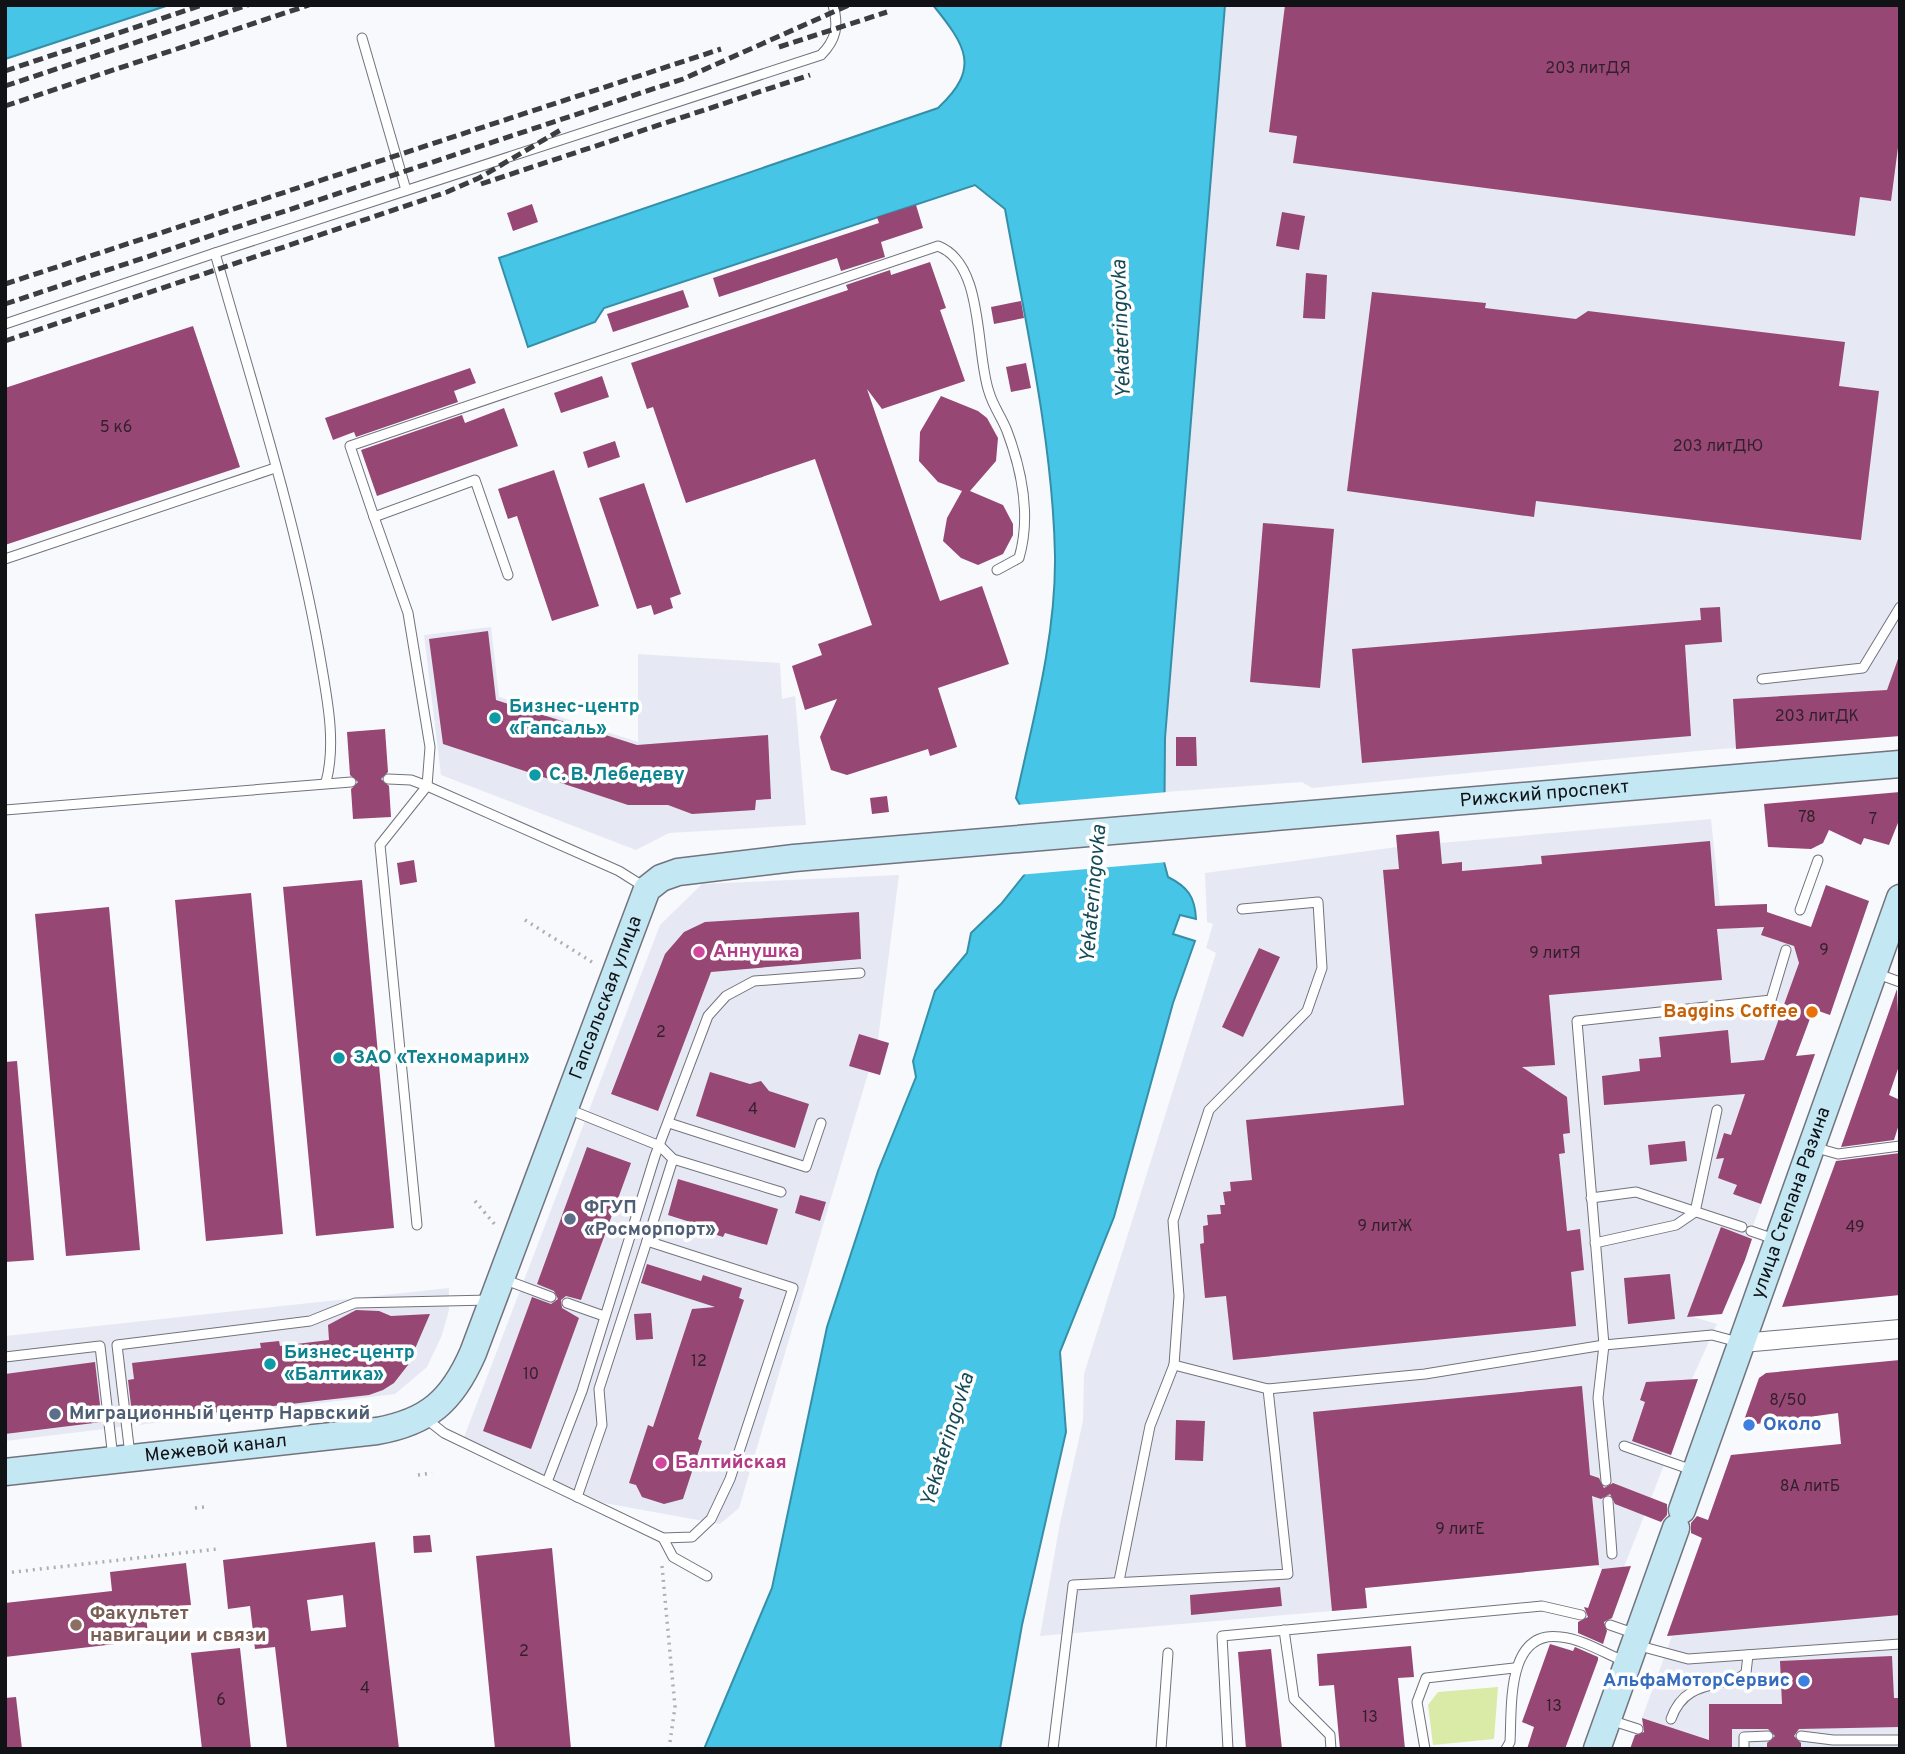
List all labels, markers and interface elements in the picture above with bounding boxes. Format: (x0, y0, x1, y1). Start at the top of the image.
house number: 203 литДЯ (1545, 59, 1631, 79)
water label: Yekateringovka (1106, 259, 1138, 399)
house number: 5 к6 (100, 418, 132, 438)
house number: 203 литДЮ (1673, 437, 1763, 457)
place label: Бизнес-центр «Гапсаль» (509, 695, 640, 741)
house number: 203 литДК (1775, 707, 1859, 727)
marker: Бизнес-центр «Гапсаль» (487, 710, 503, 726)
place label: С. В. Лебедеву (549, 763, 685, 787)
marker: С. В. Лебедеву (527, 767, 543, 783)
street label: Рижский проспект (1459, 775, 1631, 813)
house number: 78 (1798, 808, 1816, 828)
house number: 7 (1869, 810, 1877, 830)
water label: Yekateringovka (1075, 824, 1114, 964)
street label: Гапсальская улица (565, 913, 648, 1083)
place label: Аннушка (713, 940, 800, 964)
house number: 9 (1819, 941, 1829, 961)
marker: Аннушка (691, 944, 707, 960)
house number: 9 литЯ (1529, 944, 1581, 964)
place label: Baggins Coffee (1663, 1000, 1798, 1024)
marker: Baggins Coffee (1804, 1004, 1820, 1020)
house number: 2 (656, 1023, 666, 1043)
place label: ЗАО «Техномарин» (353, 1046, 530, 1070)
marker: ЗАО «Техномарин» (331, 1050, 347, 1066)
house number: 4 (748, 1100, 758, 1120)
street label: улица Степана Разина (1746, 1104, 1837, 1302)
place label: ФГУП «Росморпорт» (584, 1196, 716, 1242)
marker: ФГУП «Росморпорт» (562, 1211, 578, 1227)
house number: 9 литЖ (1357, 1217, 1413, 1237)
house number: 49 (1845, 1218, 1865, 1238)
place label: Бизнес-центр «Балтика» (284, 1341, 415, 1387)
house number: 12 (691, 1352, 707, 1372)
marker: Бизнес-центр «Балтика» (262, 1356, 278, 1372)
house number: 10 (523, 1365, 539, 1385)
water label: Yekateringovka (915, 1370, 981, 1510)
house number: 8/50 (1769, 1391, 1807, 1411)
place label: Миграционный центр Нарвский (69, 1402, 370, 1426)
marker: Миграционный центр Нарвский (47, 1406, 63, 1422)
place label: Около (1763, 1413, 1822, 1437)
marker: Около (1741, 1417, 1757, 1433)
street label: Межевой канал (143, 1429, 288, 1469)
place label: Балтийская (675, 1451, 787, 1475)
marker: Балтийская (653, 1455, 669, 1471)
house number: 8А литБ (1780, 1477, 1840, 1497)
house number: 9 литЕ (1435, 1520, 1485, 1540)
place label: Факультет навигации и связи (90, 1602, 267, 1648)
marker: Факультет навигации и связи (68, 1617, 84, 1633)
house number: 2 (519, 1642, 529, 1662)
place label: АльфаМоторСервис (1603, 1669, 1790, 1693)
marker: АльфаМоторСервис (1796, 1673, 1812, 1689)
house number: 4 (360, 1679, 370, 1699)
house number: 6 (216, 1691, 226, 1711)
house number: 13 (1546, 1697, 1562, 1717)
house number: 13 (1362, 1708, 1378, 1728)

